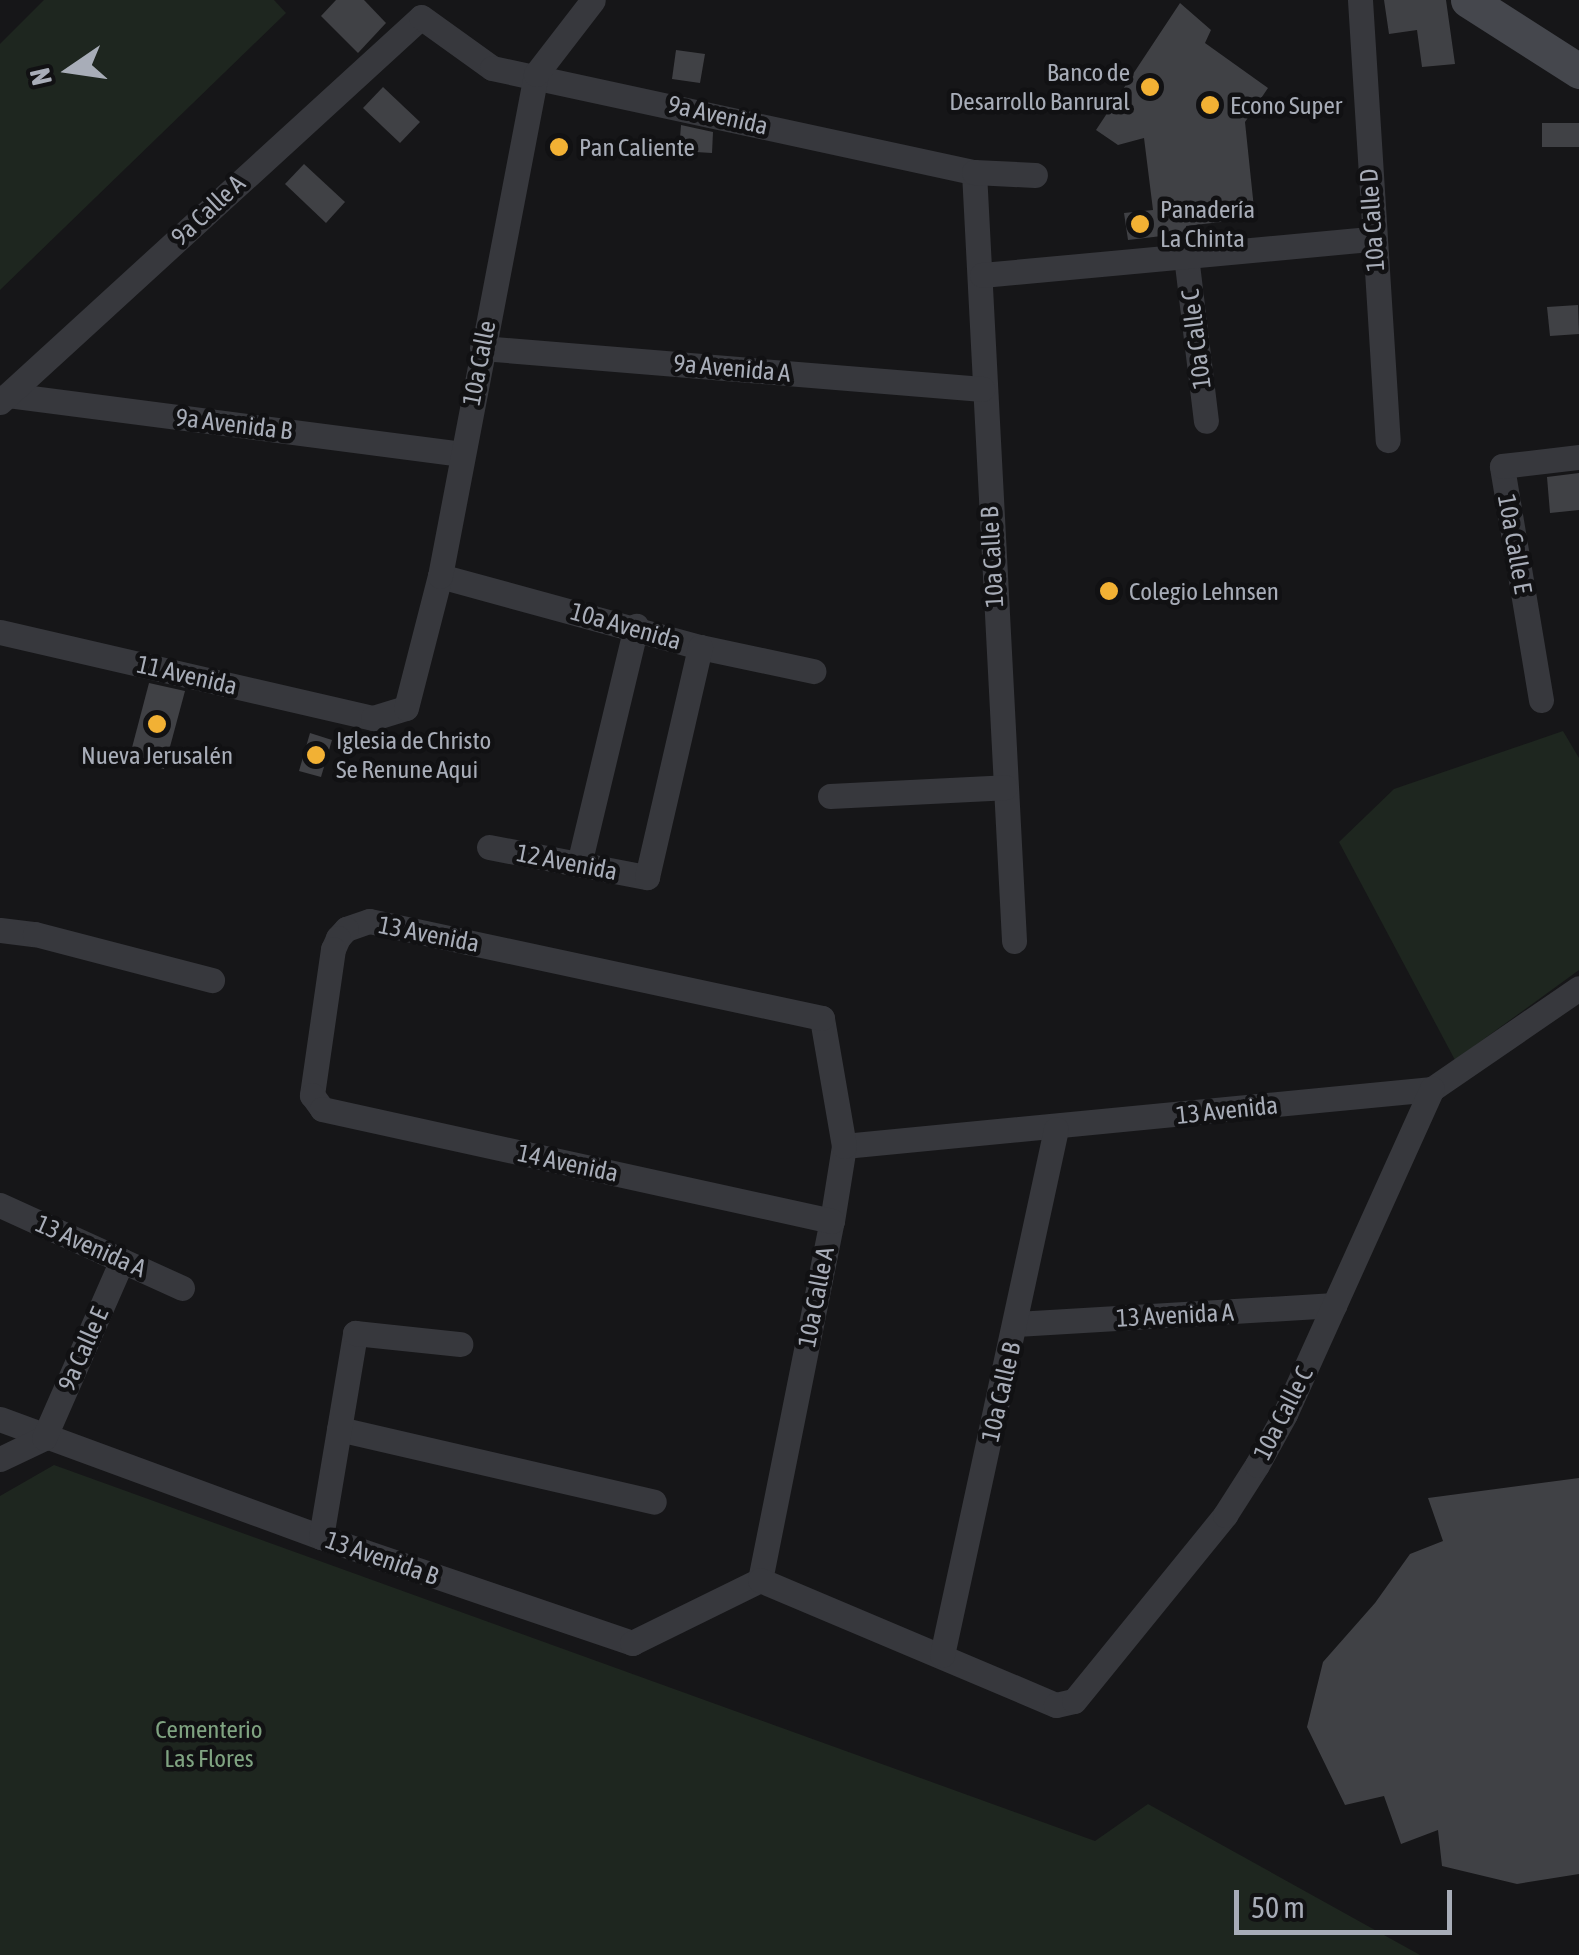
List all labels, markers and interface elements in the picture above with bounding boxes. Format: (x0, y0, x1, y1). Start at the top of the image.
north arrow (20, 20, 120, 120)
place label: Banco de Desarrollo Banrural (949, 58, 1130, 117)
text: N (23, 65, 58, 88)
marker: Banco de Desarrollo Banrural (1139, 76, 1161, 98)
street label: 9a Avenida (665, 89, 771, 141)
place label: Econo Super (1230, 90, 1342, 120)
marker: Econo Super (1199, 94, 1221, 116)
place label: Pan Caliente (579, 132, 695, 162)
marker: Pan Caliente (548, 136, 570, 158)
street label: 10a Calle D (1353, 167, 1391, 273)
street label: 9a Calle A (165, 168, 251, 252)
place label: Panadería La Chinta (1160, 195, 1255, 254)
marker: Panadería La Chinta (1129, 213, 1151, 235)
street label: 10a Calle C (1175, 287, 1217, 391)
street label: 10a Calle (456, 318, 502, 408)
street label: 9a Avenida A (672, 348, 792, 388)
street label: 9a Avenida B (174, 402, 294, 446)
street label: 10a Calle E (1492, 492, 1538, 596)
street label: 10a Calle B (974, 506, 1010, 608)
place label: Colegio Lehnsen (1129, 576, 1279, 606)
marker: Colegio Lehnsen (1098, 580, 1120, 602)
street label: 10a Avenida (567, 596, 685, 656)
street label: 11 Avenida (134, 649, 240, 701)
marker: Nueva Jerusalén (146, 713, 168, 735)
place label: Iglesia de Christo Se Renune Aqui (336, 726, 491, 785)
place label: Nueva Jerusalén (81, 740, 233, 770)
marker: Iglesia de Christo Se Renune Aqui (305, 744, 327, 766)
street label: 12 Avenida (514, 838, 620, 886)
street label: 13 Avenida (376, 910, 482, 958)
street label: 13 Avenida (1175, 1090, 1279, 1130)
street label: 14 Avenida (515, 1138, 621, 1188)
street label: 13 Avenida A (31, 1208, 151, 1284)
street label: 10a Calle A (792, 1244, 840, 1350)
street label: 13 Avenida A (1115, 1297, 1235, 1333)
street label: 9a Calle E (51, 1303, 115, 1395)
street label: 10a Calle B (975, 1339, 1027, 1445)
street label: 10a Calle C (1247, 1361, 1319, 1465)
street label: 13 Avenida B (322, 1525, 442, 1591)
park label: Cementerio Las Flores (155, 1715, 263, 1774)
scale bar (1239, 1870, 1456, 1932)
text: 50 m (1251, 1890, 1305, 1924)

